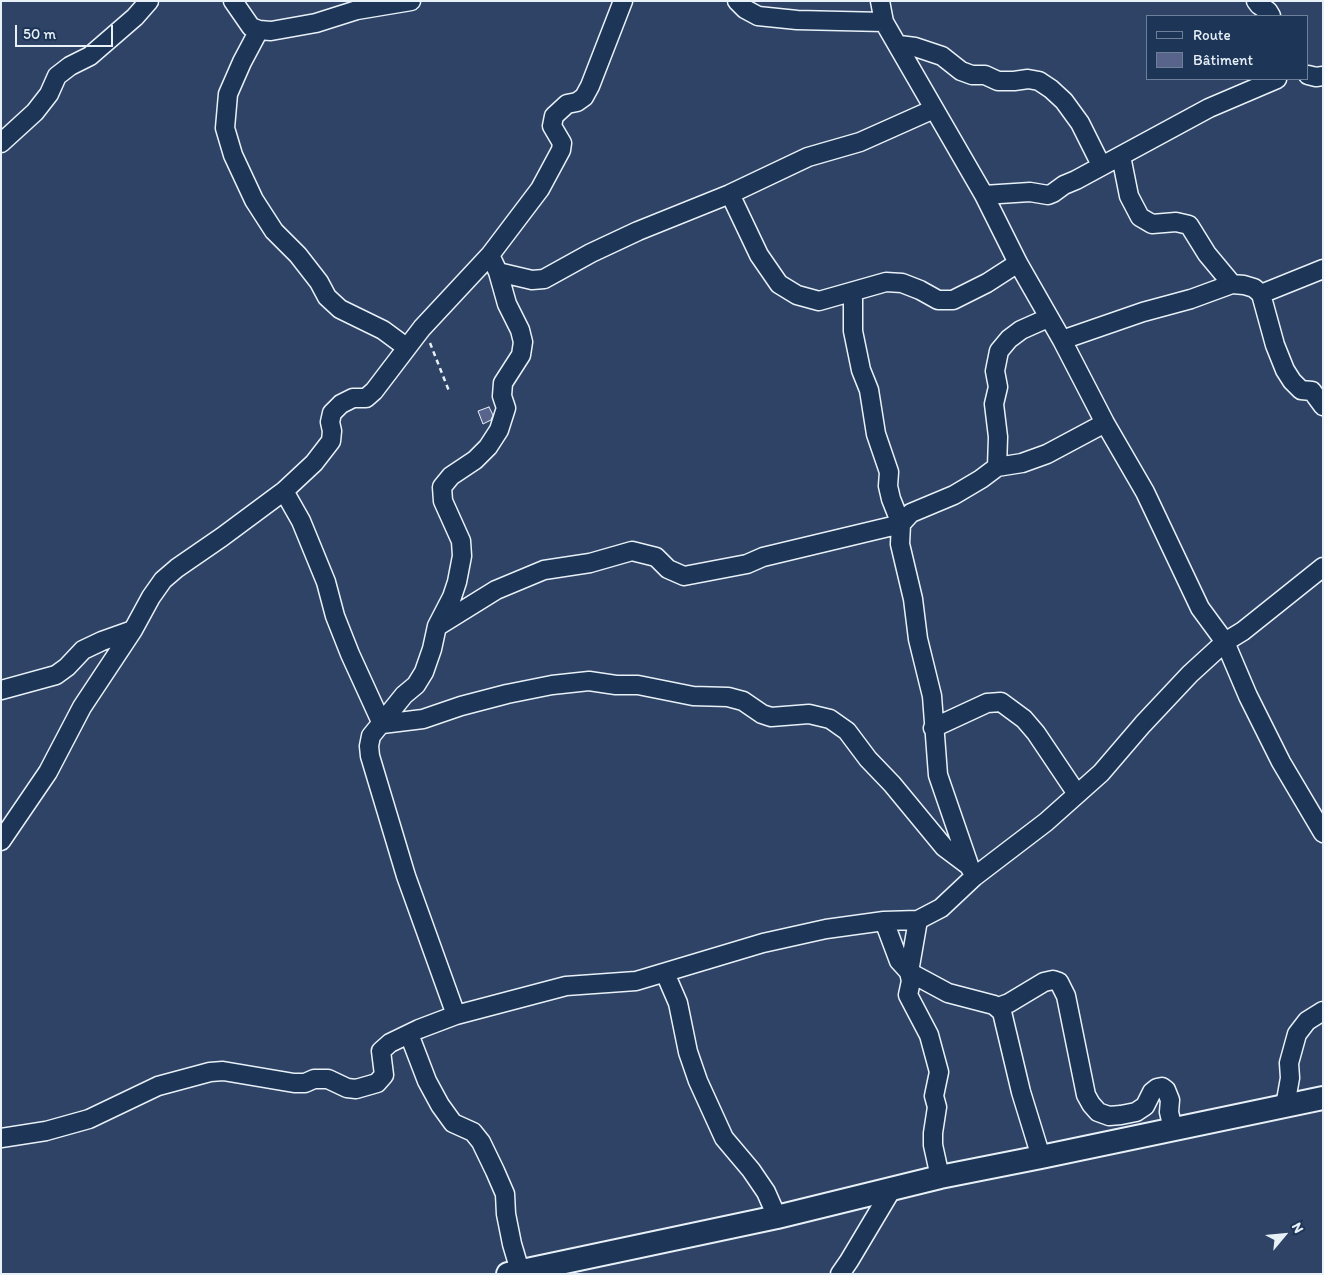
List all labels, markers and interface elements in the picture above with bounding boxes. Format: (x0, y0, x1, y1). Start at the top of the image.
scale bar (18, 15, 115, 47)
legend (1146, 15, 1309, 80)
text: 50 m (23, 25, 56, 43)
text: Route (1193, 26, 1231, 44)
text: Bâtiment (1193, 51, 1253, 69)
north arrow (1259, 1210, 1309, 1260)
text: N (1288, 1220, 1307, 1236)

